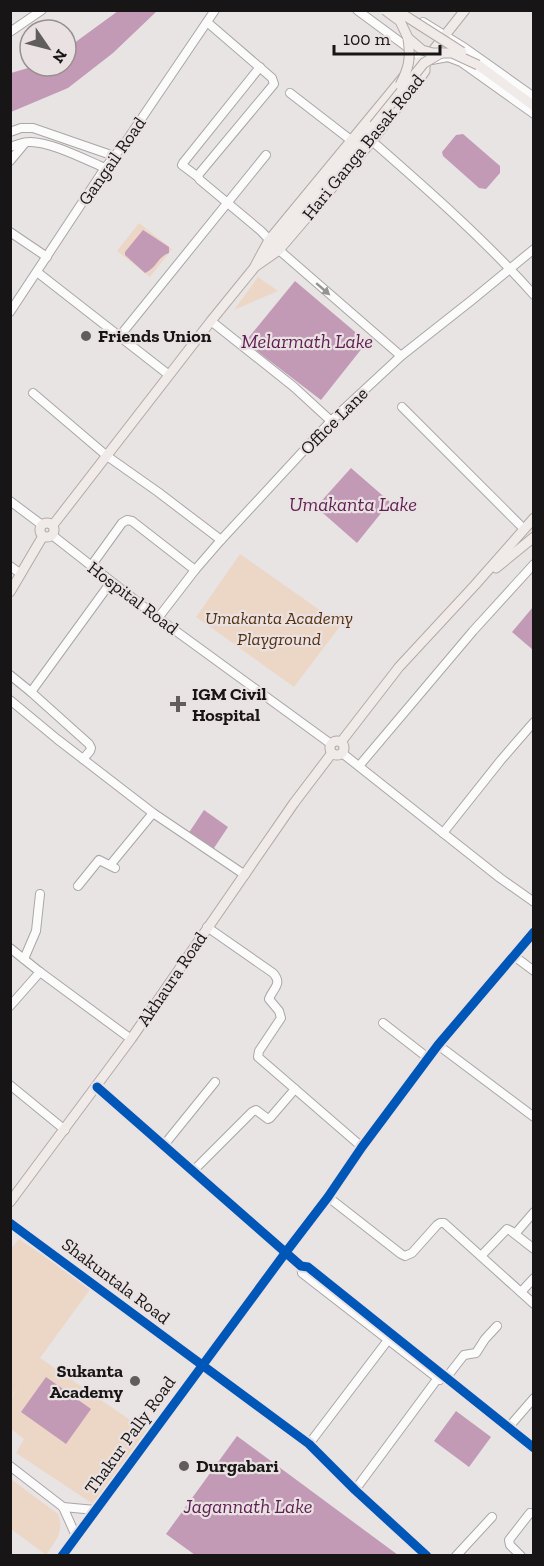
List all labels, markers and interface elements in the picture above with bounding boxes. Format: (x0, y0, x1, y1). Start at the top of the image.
north arrow (18, 18, 78, 78)
scale bar (334, 18, 440, 56)
text: 100 m (343, 28, 391, 50)
text: N (49, 46, 71, 67)
street label: Hari Ganga Basak Road (297, 70, 429, 224)
street label: Gangail Road (74, 113, 151, 209)
one-way arrow (315, 282, 330, 295)
place label: Friends Union (98, 325, 212, 347)
marker: Friends Union (79, 329, 93, 343)
water label: Melarmath Lake (241, 329, 373, 353)
street label: Office Lane (296, 383, 372, 459)
water label: Umakanta Lake (289, 492, 417, 516)
street label: Hospital Road (83, 557, 183, 639)
park label: Umakanta Academy Playground (205, 607, 353, 650)
place label: IGM Civil Hospital (192, 683, 267, 726)
marker: IGM Civil Hospital (169, 695, 187, 713)
street label: Akhaura Road (132, 928, 212, 1030)
street label: Shakuntala Road (58, 1233, 175, 1329)
place label: Sukanta Academy (49, 1360, 123, 1403)
street label: Thakur Pally Road (80, 1372, 180, 1498)
marker: Sukanta Academy (128, 1374, 142, 1388)
place label: Durgabari (196, 1455, 279, 1477)
marker: Durgabari (177, 1459, 191, 1473)
water label: Jagannath Lake (182, 1494, 313, 1518)

